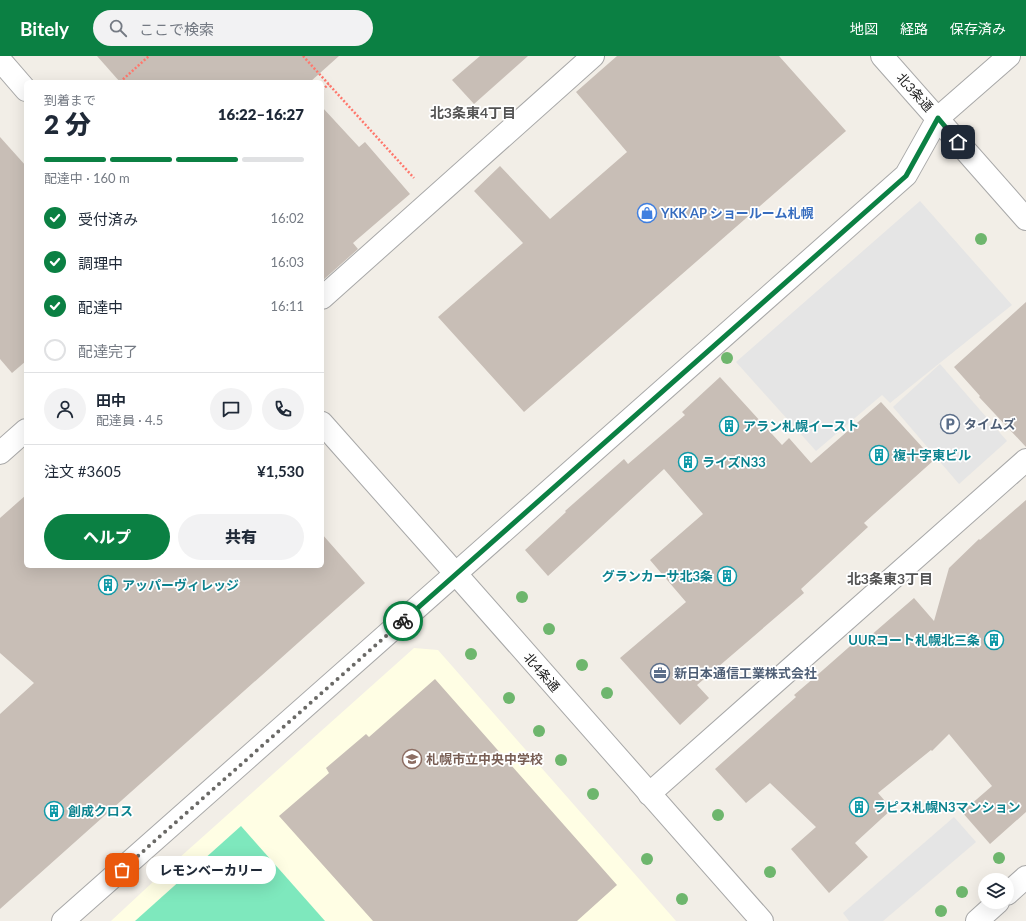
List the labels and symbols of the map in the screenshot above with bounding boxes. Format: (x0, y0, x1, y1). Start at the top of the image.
street label: 北3条通 (893, 69, 937, 115)
district label: 北3条東4丁目 (430, 104, 516, 121)
pin (941, 125, 975, 159)
shop icon: YKK AP ショールーム札幌 (636, 202, 658, 224)
place label: YKK AP ショールーム札幌 (660, 205, 813, 221)
parking icon: タイムズ (939, 413, 961, 435)
building icon: アラン札幌イースト (718, 415, 740, 437)
place label: タイムズ (964, 416, 1016, 432)
place label: アラン札幌イースト (743, 418, 859, 434)
building icon: 複十字東ビル (868, 444, 890, 466)
place label: 複十字東ビル (893, 447, 971, 463)
building icon: ライズN33 (677, 451, 699, 473)
place label: ライズN33 (702, 454, 766, 470)
building icon: グランカーサ北3条 (716, 565, 738, 587)
place label: グランカーサ北3条 (602, 568, 713, 584)
district label: 北3条東3丁目 (847, 570, 933, 587)
building icon: アッパーヴィレッジ (97, 574, 119, 596)
place label: アッパーヴィレッジ (122, 577, 239, 593)
courier (383, 601, 423, 641)
building icon: UURコート札幌北三条 (983, 629, 1005, 651)
place label: UURコート札幌北三条 (848, 632, 980, 648)
street label: 北4条通 (521, 649, 563, 695)
office icon: 新日本通信工業株式会社 (649, 662, 671, 684)
place label: 新日本通信工業株式会社 (674, 665, 817, 681)
school or university icon: 札幌市立中央中学校 (401, 748, 423, 770)
place label: 札幌市立中央中学校 (426, 751, 543, 767)
building icon: ラピス札幌N3マンション (848, 796, 870, 818)
place label: ラピス札幌N3マンション (873, 799, 1021, 815)
building icon: 創成クロス (43, 800, 65, 822)
place label: 創成クロス (68, 803, 133, 819)
pin (105, 853, 139, 887)
callout: レモンベーカリー (146, 856, 276, 884)

